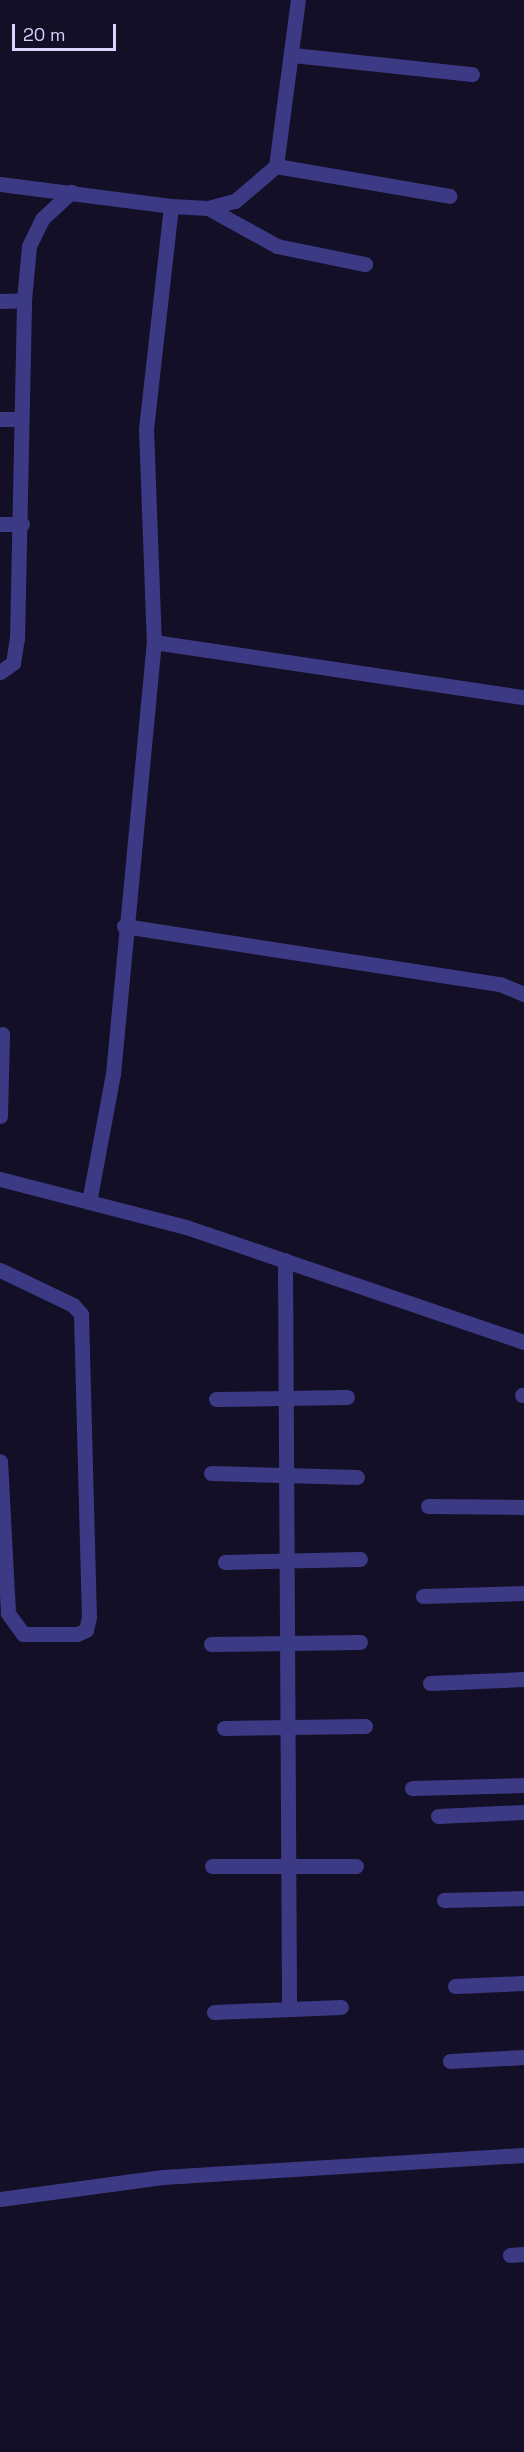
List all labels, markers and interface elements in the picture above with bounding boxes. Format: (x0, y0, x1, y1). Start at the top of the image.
scale bar (15, 12, 118, 50)
text: 20 m (23, 23, 66, 46)

